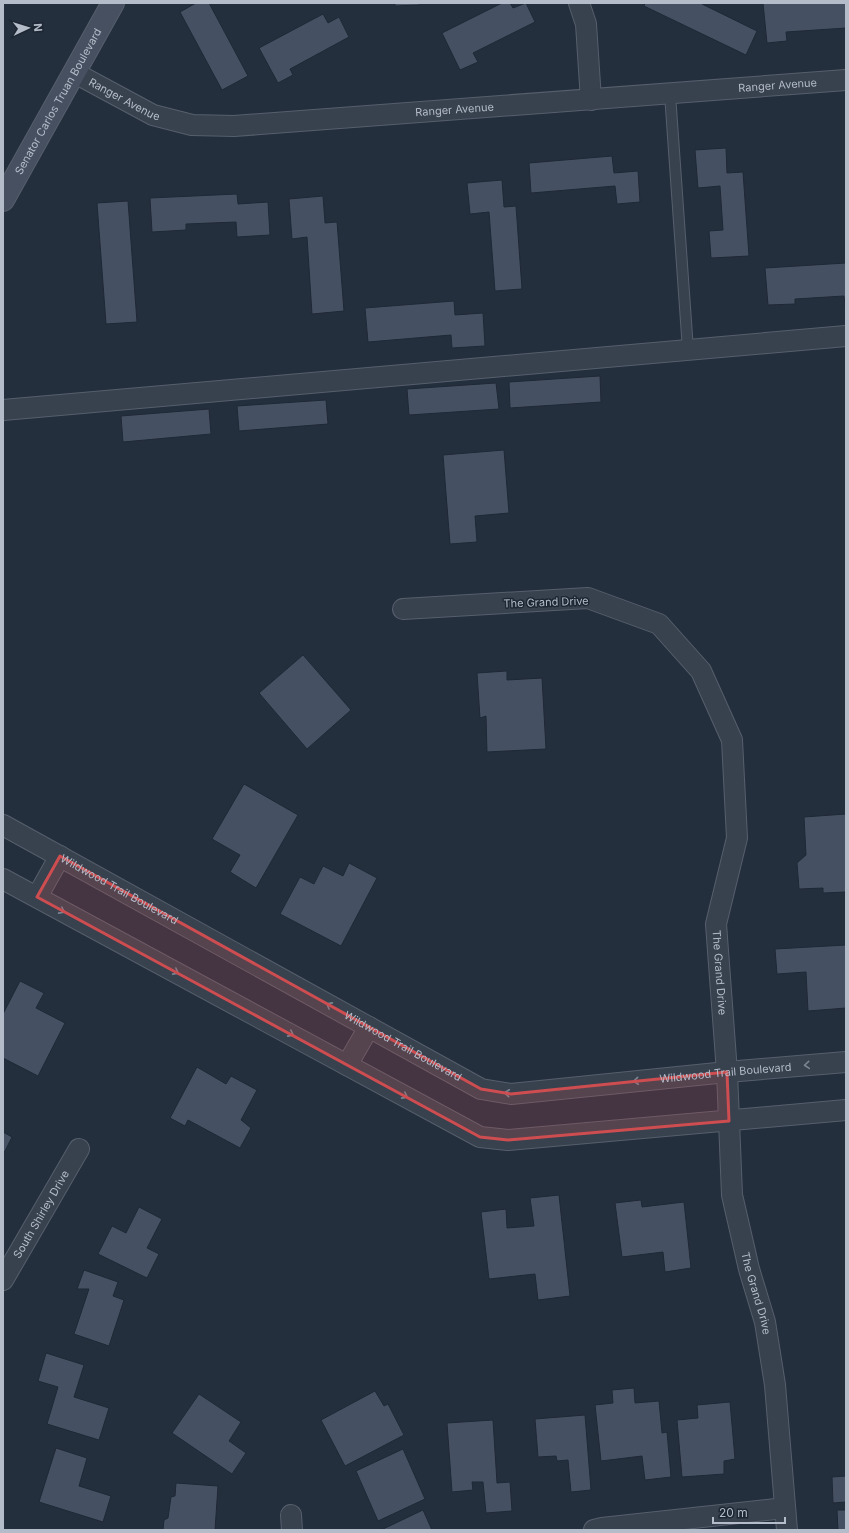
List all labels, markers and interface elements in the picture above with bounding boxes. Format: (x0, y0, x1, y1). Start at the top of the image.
north arrow (8, 8, 48, 48)
text: N (31, 23, 45, 32)
street label: Senator Carlos Truan Boulevard (12, 26, 105, 177)
street label: Ranger Avenue (86, 75, 161, 123)
street label: Ranger Avenue (738, 75, 817, 95)
street label: Ranger Avenue (415, 99, 494, 119)
street label: The Grand Drive (503, 594, 589, 610)
street label: Wildwood Trail Boulevard (58, 851, 181, 927)
one-way arrow (58, 906, 65, 913)
street label: The Grand Drive (709, 930, 730, 1016)
one-way arrow (172, 968, 179, 975)
one-way arrow (325, 1003, 333, 1010)
street label: Wildwood Trail Boulevard (342, 1008, 464, 1084)
one-way arrow (286, 1030, 294, 1037)
street label: Wildwood Trail Boulevard (659, 1060, 792, 1086)
one-way arrow (804, 1061, 810, 1070)
one-way arrow (633, 1076, 639, 1085)
one-way arrow (504, 1089, 510, 1098)
one-way arrow (401, 1091, 408, 1099)
street label: South Shirley Drive (10, 1168, 72, 1261)
street label: The Grand Drive (738, 1250, 774, 1336)
scale bar (713, 1499, 785, 1525)
text: 20 m (719, 1505, 748, 1520)

